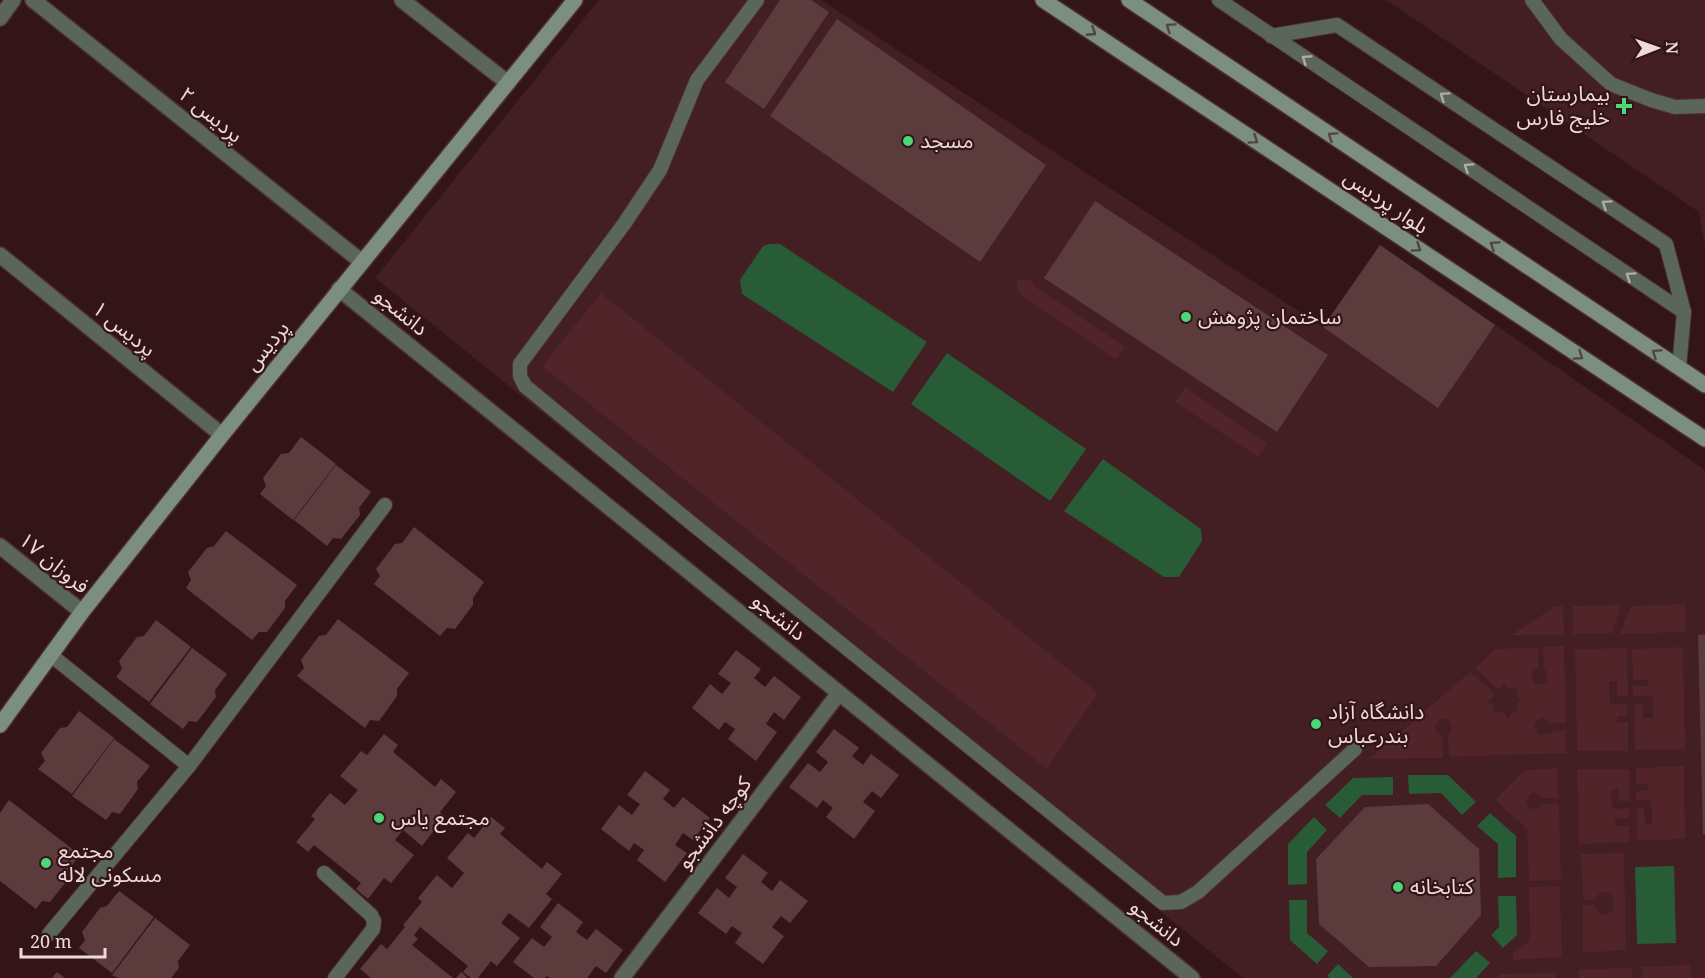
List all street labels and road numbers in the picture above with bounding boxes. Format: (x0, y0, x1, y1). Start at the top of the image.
street label: پردیس ۲ (174, 80, 249, 149)
street label: بلوار پردیس (1338, 162, 1435, 240)
street label: دانشجو (369, 281, 434, 342)
street label: پردیس ۱ (87, 294, 162, 363)
street label: پردیس (237, 314, 295, 376)
street label: فروزان ۱۷ (14, 525, 96, 599)
street label: دانشجو (747, 586, 812, 647)
street label: کوچه دانشجو (669, 770, 757, 874)
street label: دانشجو (1125, 892, 1190, 953)

